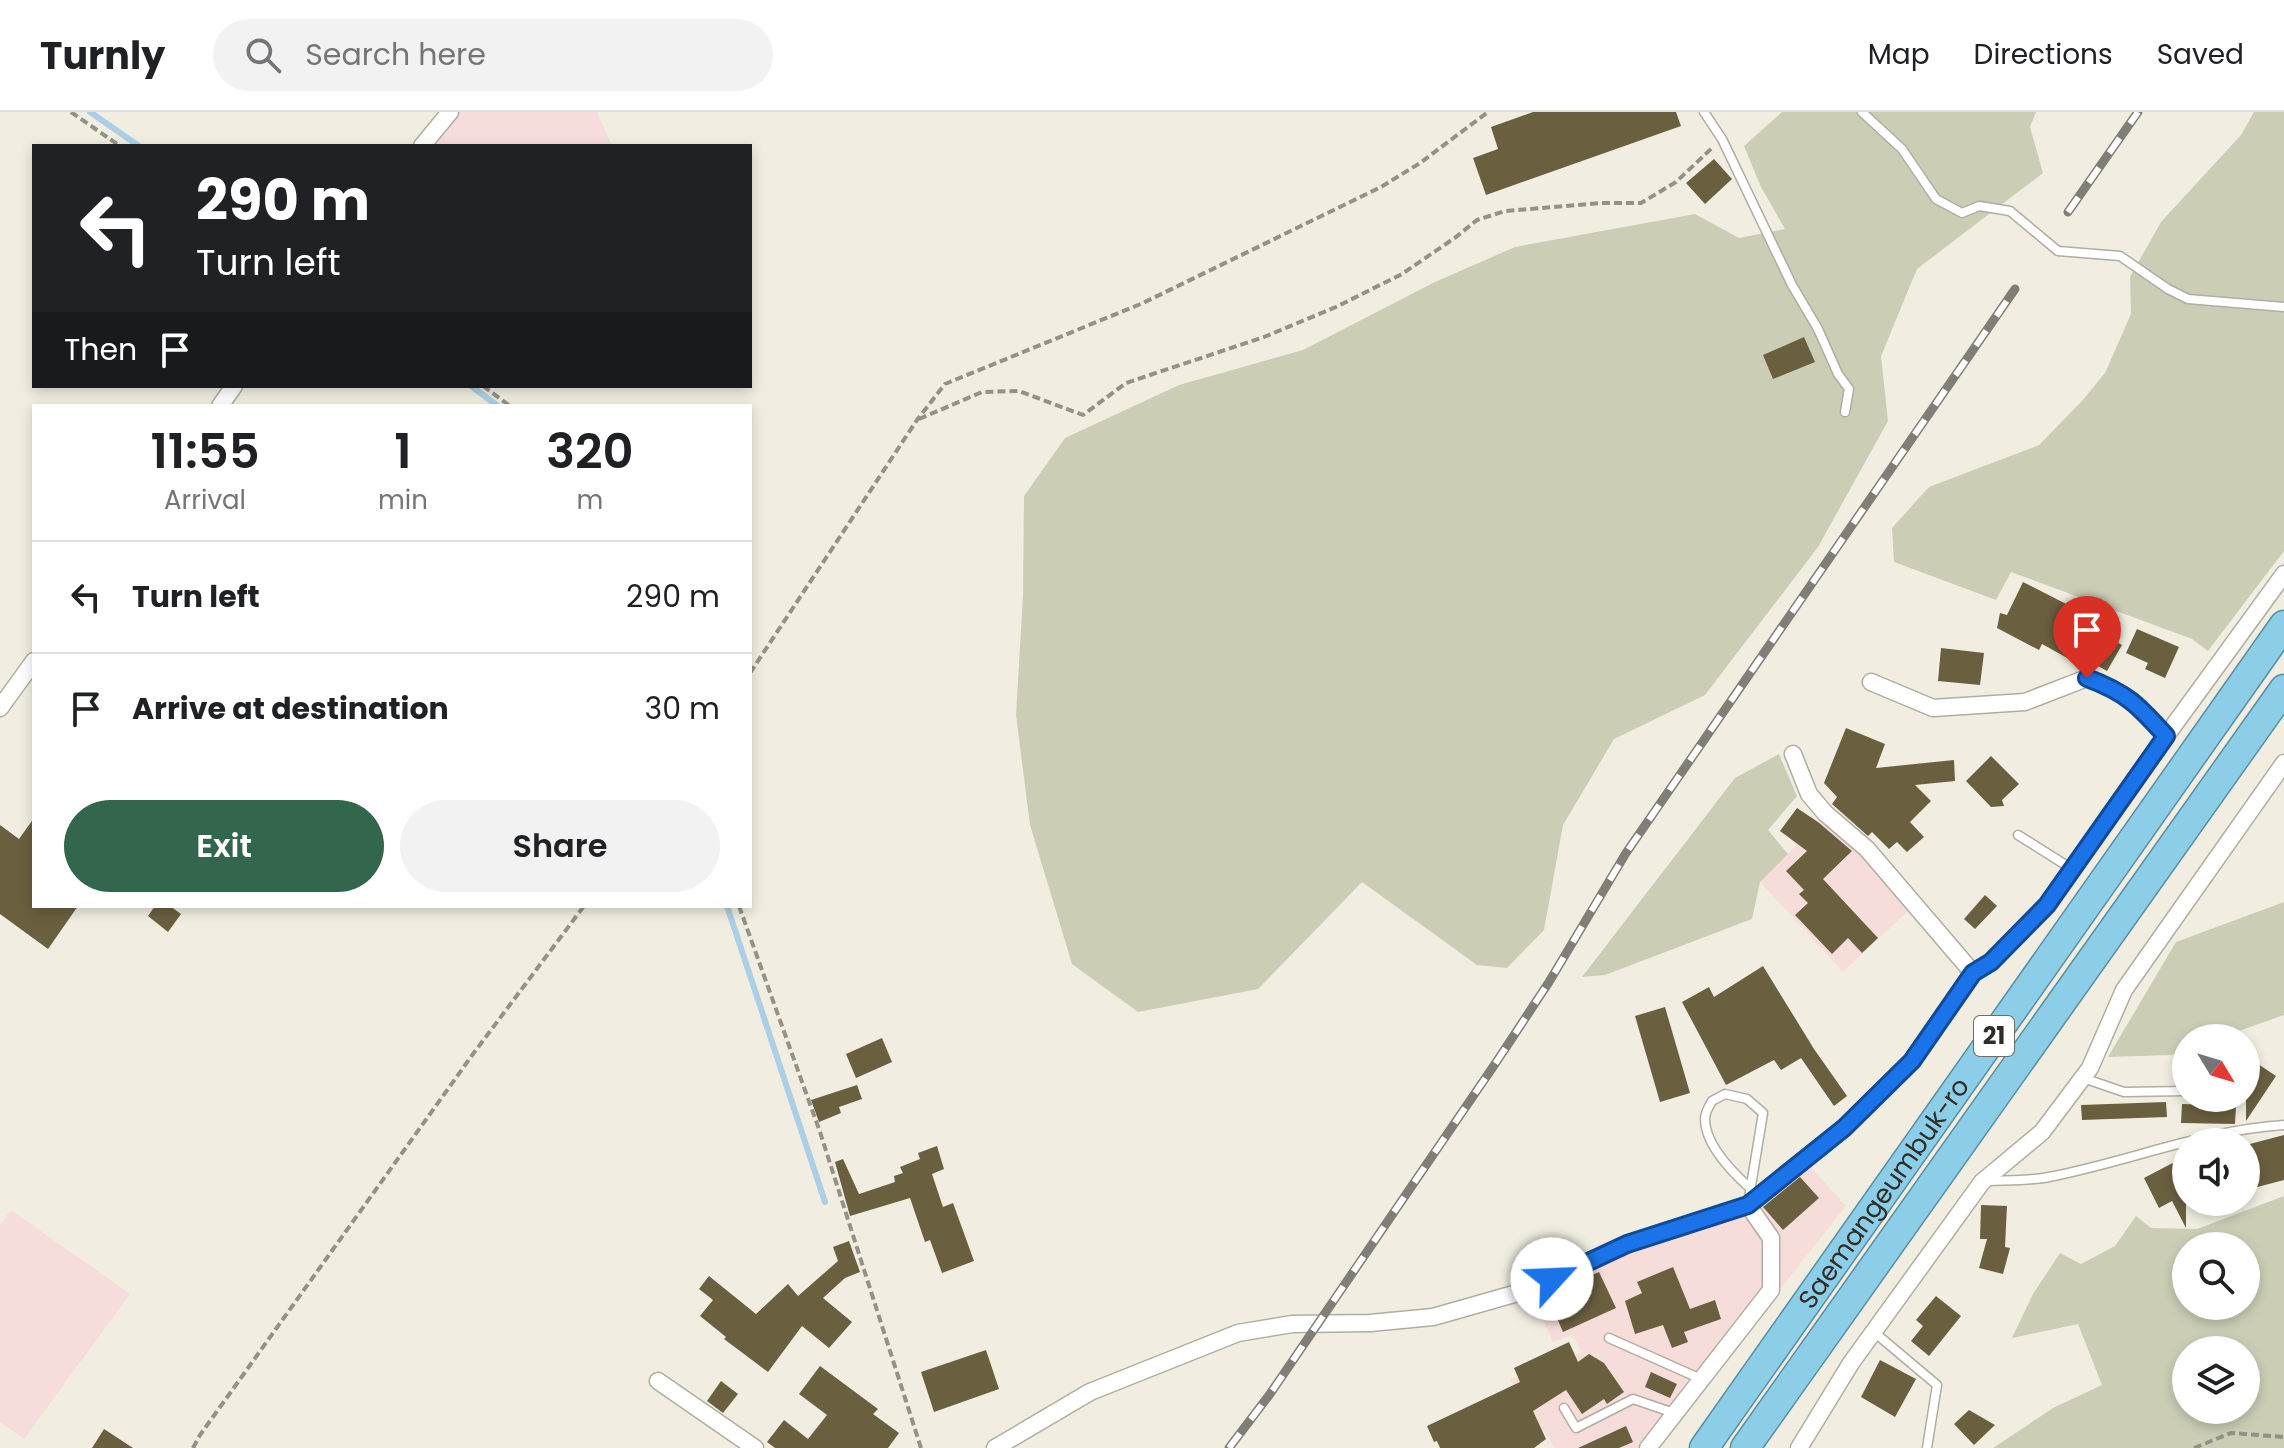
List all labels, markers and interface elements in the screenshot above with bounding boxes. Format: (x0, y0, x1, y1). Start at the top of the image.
search box (213, 19, 773, 91)
text: Turnly (40, 29, 165, 82)
icon: search (241, 33, 285, 77)
text: Search here (305, 33, 486, 76)
text: Map (1868, 35, 1930, 74)
text: Directions (1974, 35, 2113, 74)
text: Saved (2157, 35, 2244, 74)
text: 290 m (196, 161, 370, 240)
icon: left (64, 176, 168, 280)
text: Turn left (196, 237, 341, 288)
text: Then (64, 328, 137, 371)
icon: arrive (153, 328, 197, 372)
text: 11:55 (150, 418, 260, 485)
text: 1 (394, 418, 412, 485)
text: 320 (546, 418, 634, 485)
text: Arrival (164, 482, 246, 518)
text: min (378, 482, 428, 518)
text: m (577, 482, 603, 518)
icon: left (64, 575, 108, 619)
text: Turn left (132, 575, 260, 618)
text: 290 m (626, 575, 720, 618)
pin (2053, 596, 2121, 678)
icon: arrive (2065, 608, 2109, 652)
icon: arrive (64, 687, 108, 731)
text: Arrive at destination (132, 687, 449, 730)
text: 30 m (645, 687, 720, 730)
button: Exit (64, 800, 384, 892)
button: Share (400, 800, 720, 892)
road number: 21 (1974, 1016, 2014, 1056)
north arrow (2172, 1024, 2260, 1112)
map controls (2172, 1024, 2260, 1424)
street label: Saemangeumbuk-ro (1790, 1070, 1978, 1316)
button: sound (2172, 1128, 2260, 1216)
button: search (2172, 1232, 2260, 1320)
position arrow (1510, 1237, 1594, 1321)
button: layers (2172, 1336, 2260, 1424)

